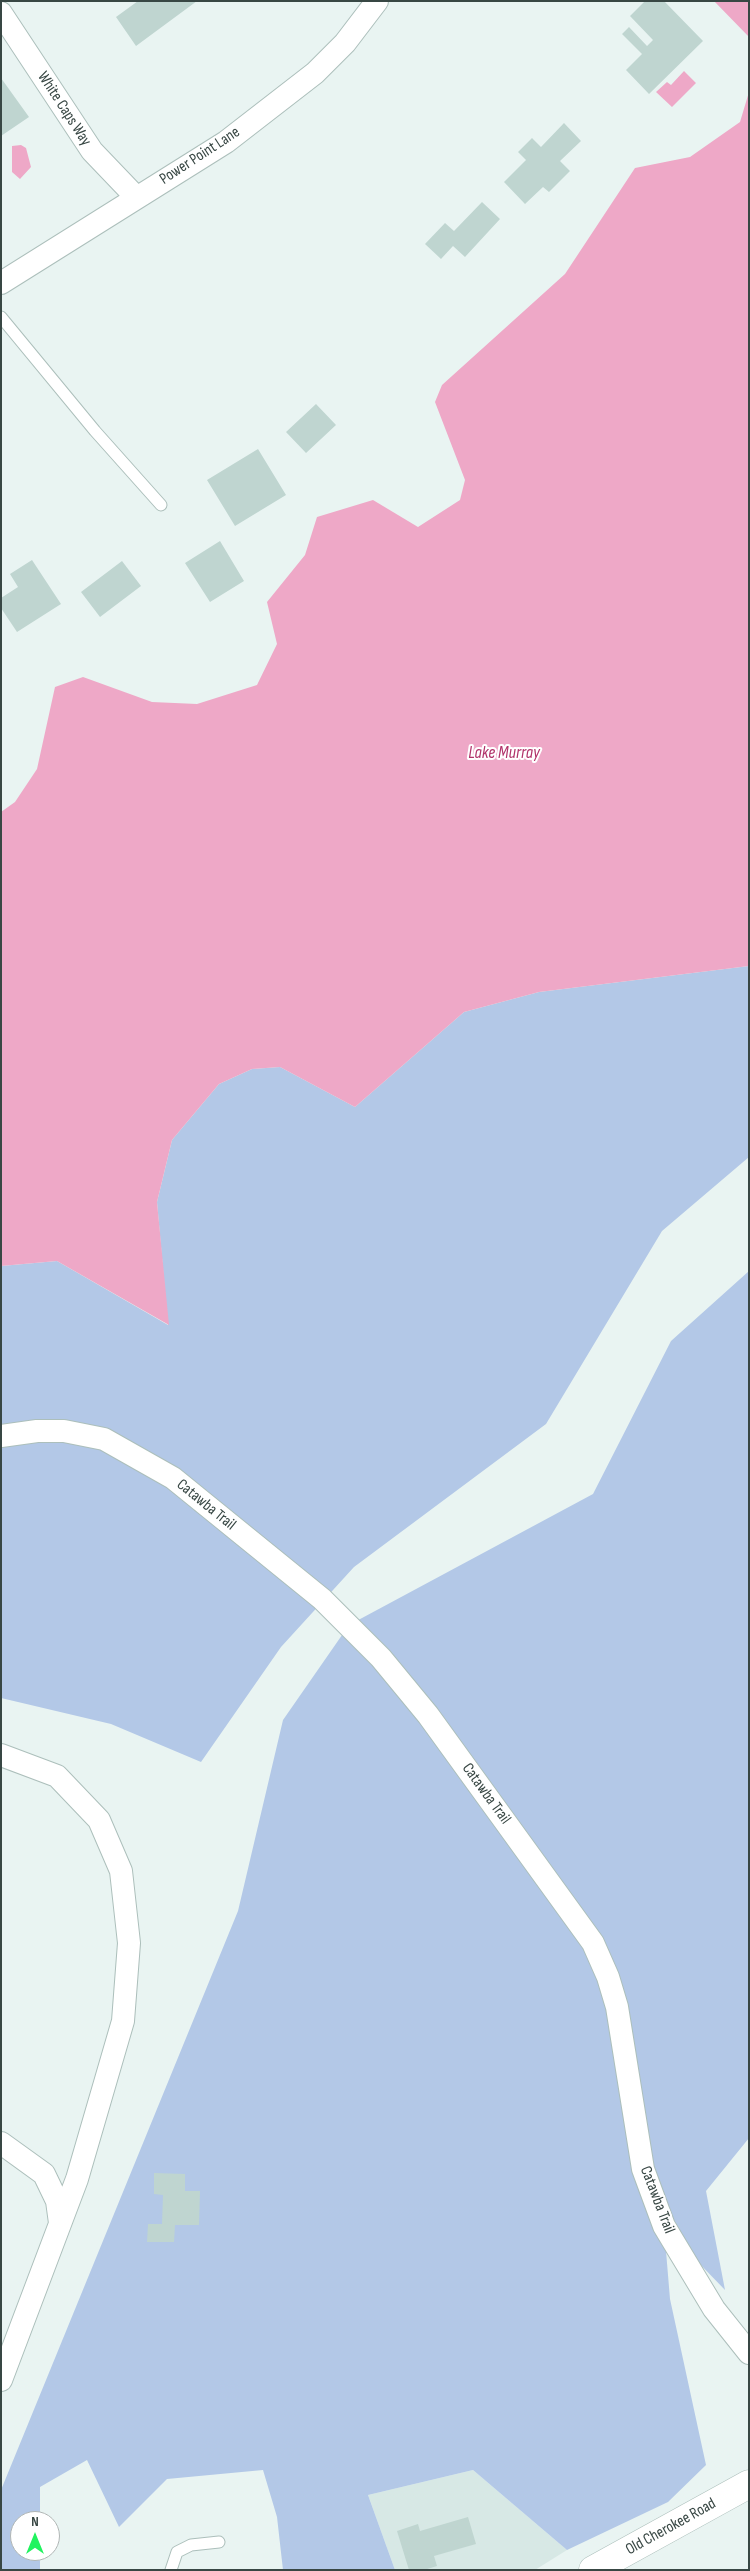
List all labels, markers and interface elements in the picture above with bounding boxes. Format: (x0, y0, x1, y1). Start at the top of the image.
street label: White Caps Way (33, 68, 95, 150)
street label: Power Point Lane (156, 123, 244, 189)
water label: Lake Murray (468, 742, 540, 764)
street label: Catawba Trail (173, 1475, 239, 1535)
street label: Catawba Trail (457, 1760, 515, 1828)
street label: Catawba Trail (635, 2164, 679, 2236)
street label: Old Cherokee Road (623, 2494, 719, 2560)
north arrow (10, 2511, 60, 2561)
text: N (31, 2513, 39, 2530)

